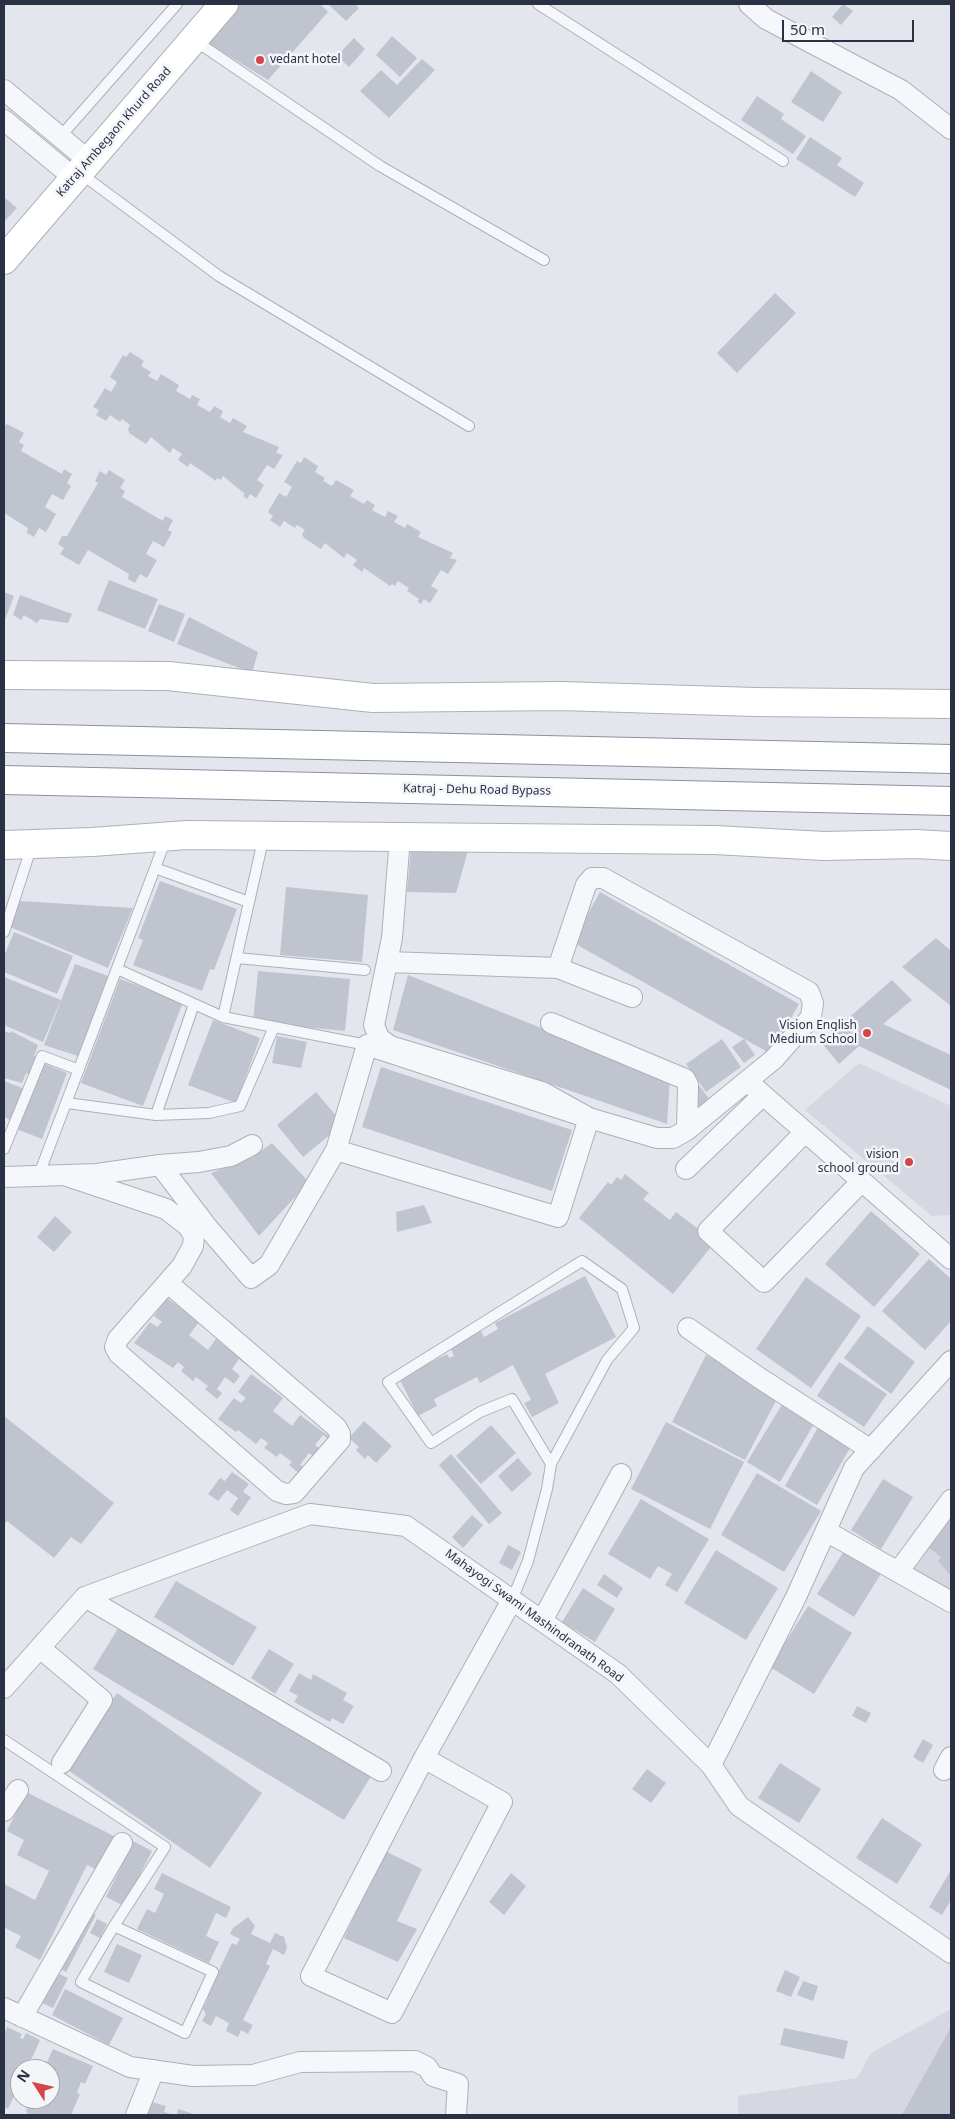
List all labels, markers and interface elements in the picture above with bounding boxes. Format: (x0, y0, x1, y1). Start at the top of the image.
scale bar (785, 10, 918, 42)
text: 50 m (790, 19, 825, 39)
place label: vedant hotel (270, 53, 341, 67)
marker: vedant hotel (254, 54, 266, 66)
street label: Katraj Ambegaon Khurd Road (54, 64, 174, 200)
street label: Katraj - Dehu Road Bypass (403, 782, 551, 798)
place label: Vision English Medium School (770, 1019, 857, 1047)
marker: Vision English Medium School (861, 1027, 873, 1039)
place label: vision school ground (818, 1148, 899, 1176)
marker: vision school ground (903, 1156, 915, 1168)
street label: Mahayogi Swami Mashindranath Road (442, 1546, 626, 1686)
north arrow (10, 2059, 60, 2109)
text: N (12, 2066, 34, 2086)

